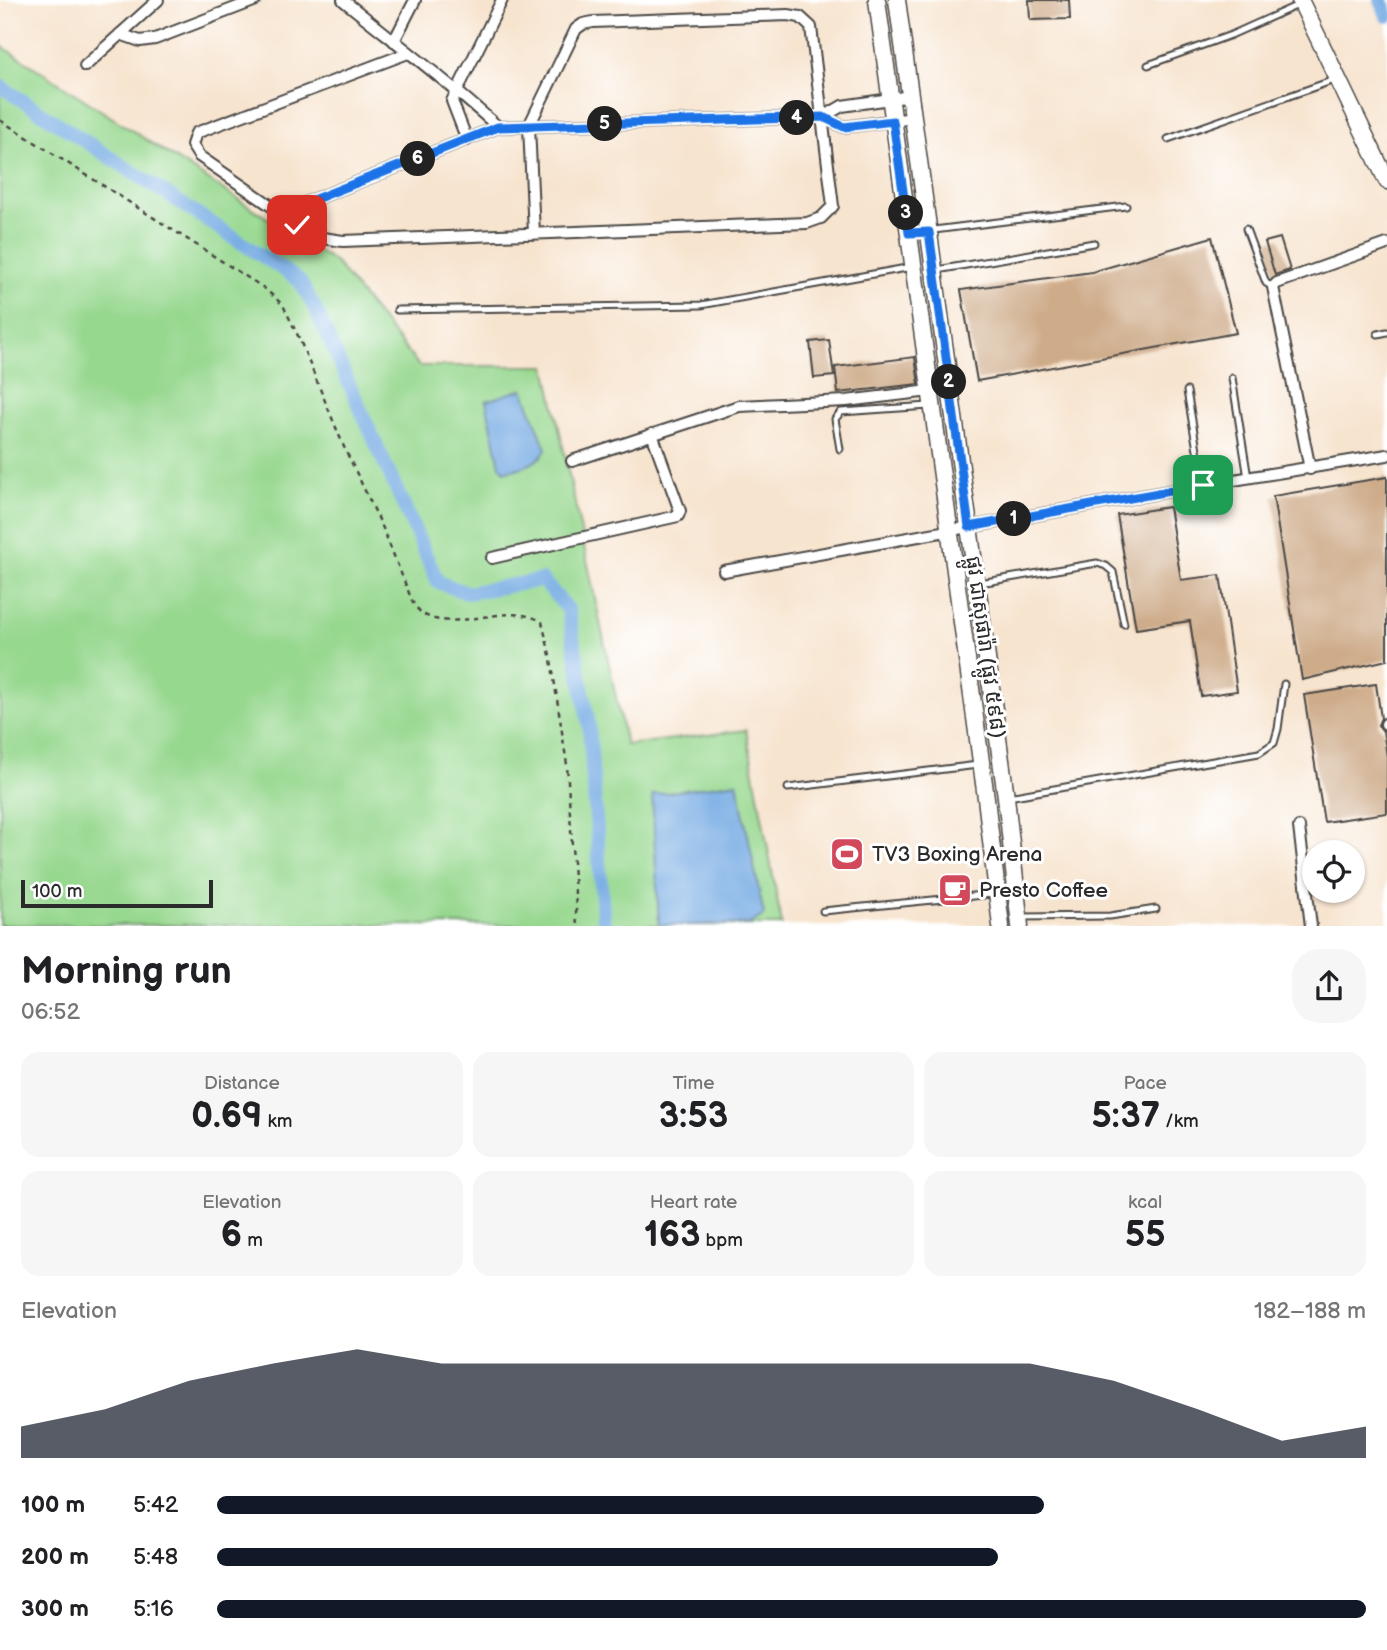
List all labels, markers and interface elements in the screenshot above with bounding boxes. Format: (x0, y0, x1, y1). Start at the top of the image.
pin: 4 (780, 100, 814, 136)
pin: 5 (588, 106, 622, 142)
text: 4 (791, 106, 802, 129)
text: 5 (599, 112, 610, 135)
pin: 6 (400, 142, 436, 176)
text: 6 (412, 147, 423, 170)
pin (267, 195, 327, 255)
pin: 3 (888, 196, 923, 230)
text: 3 (900, 201, 911, 224)
icon: check (278, 206, 316, 244)
pin: 2 (932, 364, 967, 400)
text: 2 (943, 370, 954, 393)
pin (1173, 455, 1233, 515)
icon: arrive (1184, 466, 1222, 504)
pin: 1 (996, 502, 1032, 536)
text: 1 (1010, 507, 1018, 530)
street label: ផ្លូវ ជាសុផារ៉ា (ផ្លូវ ៥៩៨) (954, 554, 1011, 741)
sports icon: TV3 Boxing Arena (828, 835, 866, 873)
map controls (1302, 840, 1365, 903)
button: locate (1302, 840, 1365, 903)
place label: TV3 Boxing Arena (872, 842, 1042, 867)
cafe icon: Presto Coffee (936, 871, 974, 909)
scale bar (21, 876, 214, 908)
place label: Presto Coffee (979, 878, 1108, 903)
text: 100 m (32, 880, 83, 903)
text: Morning run (21, 949, 232, 994)
button: share (1292, 949, 1366, 1023)
text: 06:52 (21, 998, 80, 1026)
text: Distance (204, 1072, 280, 1095)
text: Time (672, 1072, 715, 1095)
text: Pace (1123, 1072, 1167, 1095)
text: 0.69 (191, 1095, 262, 1138)
text: 3:53 (659, 1095, 728, 1138)
text: 5:37 (1092, 1095, 1160, 1138)
text: km (262, 1110, 293, 1133)
text: /km (1160, 1110, 1199, 1133)
text: Elevation (202, 1191, 281, 1214)
text: Heart rate (650, 1191, 737, 1214)
text: kcal (1128, 1191, 1162, 1214)
text: 6 (221, 1214, 242, 1257)
text: 163 (644, 1214, 700, 1257)
text: 55 (1125, 1214, 1165, 1257)
text: m (242, 1229, 263, 1252)
text: bpm (700, 1229, 743, 1252)
text: Elevation (21, 1297, 117, 1325)
text: 182–188 m (1254, 1297, 1366, 1325)
text: 100 m (21, 1491, 85, 1519)
text: 5:42 (133, 1491, 178, 1519)
text: 200 m (21, 1543, 89, 1571)
text: 5:48 (133, 1543, 178, 1571)
text: 300 m (21, 1595, 89, 1623)
text: 5:16 (133, 1595, 174, 1623)

